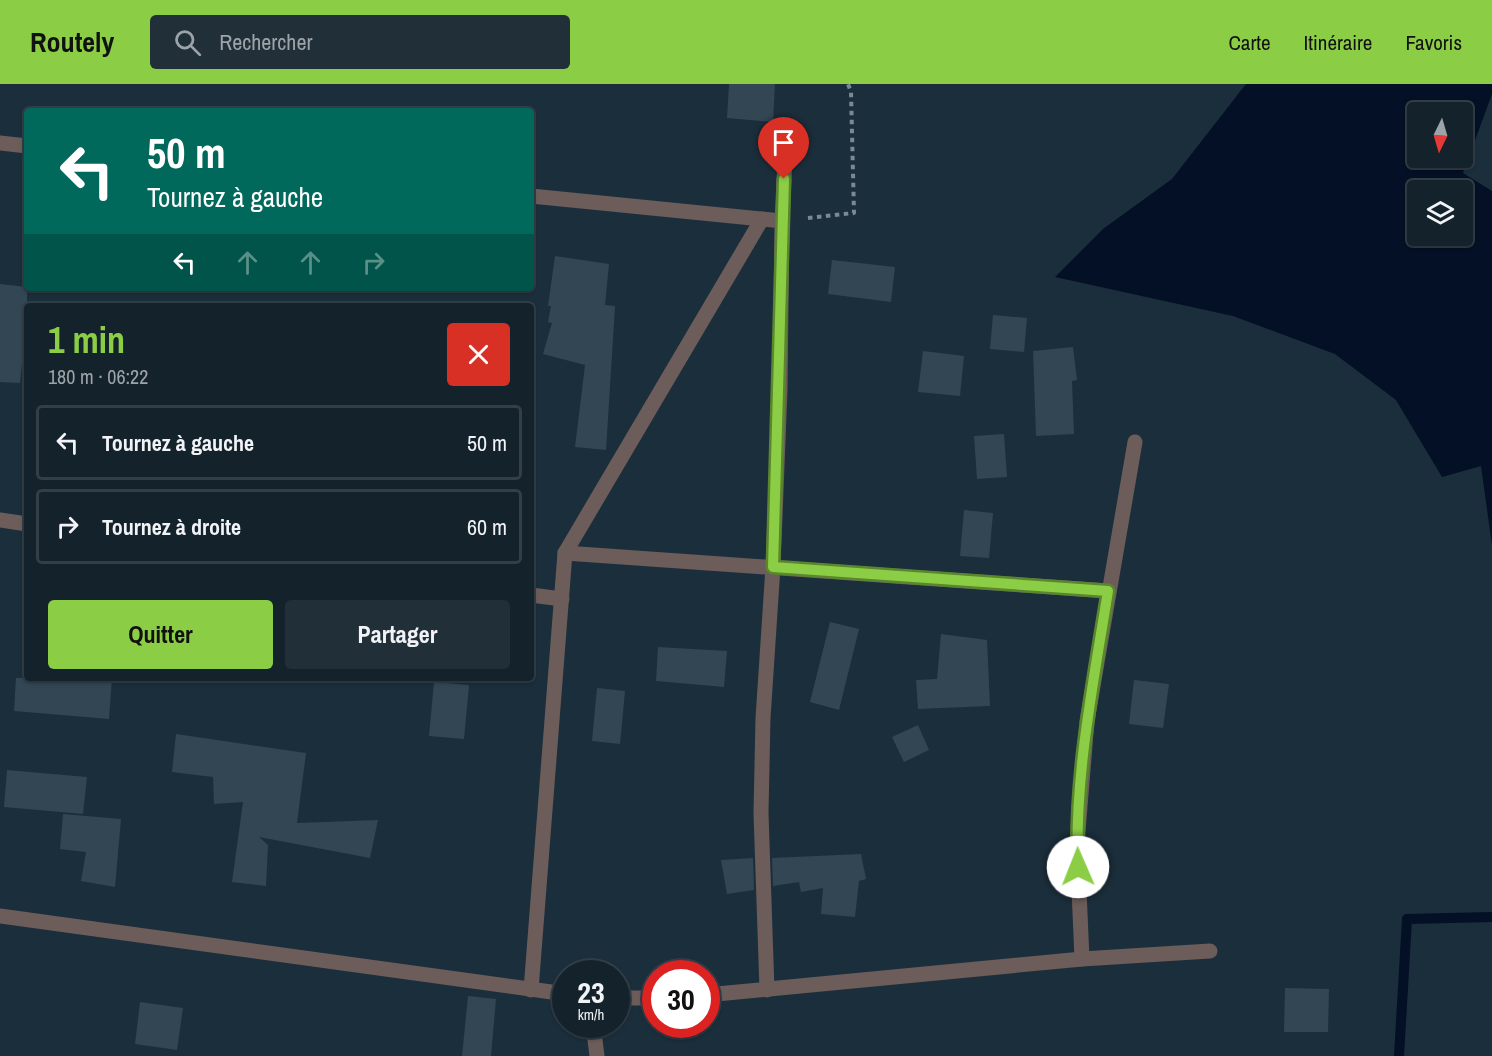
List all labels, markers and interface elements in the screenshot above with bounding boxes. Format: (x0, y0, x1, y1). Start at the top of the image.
search box (150, 15, 570, 69)
text: Routely (30, 23, 114, 61)
icon: search (171, 26, 204, 59)
text: Rechercher (219, 27, 312, 57)
text: Carte (1228, 28, 1271, 57)
text: Itinéraire (1304, 28, 1372, 57)
text: Favoris (1405, 28, 1462, 57)
north arrow (1407, 102, 1473, 168)
map controls (1407, 102, 1473, 246)
pin (758, 117, 809, 179)
text: 50 m (147, 125, 226, 181)
icon: arrive (767, 126, 800, 159)
icon: left (48, 132, 126, 210)
text: Tournez à gauche (147, 179, 323, 215)
button: layers (1407, 180, 1473, 246)
icon: left (168, 246, 201, 279)
icon: ahead (231, 246, 264, 279)
icon: ahead (294, 246, 327, 279)
icon: right (357, 246, 390, 279)
text: 1 min (48, 316, 125, 364)
button: close (447, 323, 510, 386)
text: 180 m · 06:22 (48, 363, 148, 390)
icon: left (51, 426, 84, 459)
text: Tournez à gauche (102, 428, 254, 458)
text: 50 m (467, 428, 507, 458)
icon: right (51, 510, 84, 543)
text: Tournez à droite (102, 512, 241, 542)
text: 60 m (467, 512, 507, 542)
button: Quitter (48, 600, 273, 669)
button: Partager (285, 600, 510, 669)
position arrow (1046, 835, 1110, 899)
speed limit sign: 30 (642, 960, 720, 1038)
text: 23 (577, 972, 605, 1012)
text: km/h (578, 1004, 604, 1025)

